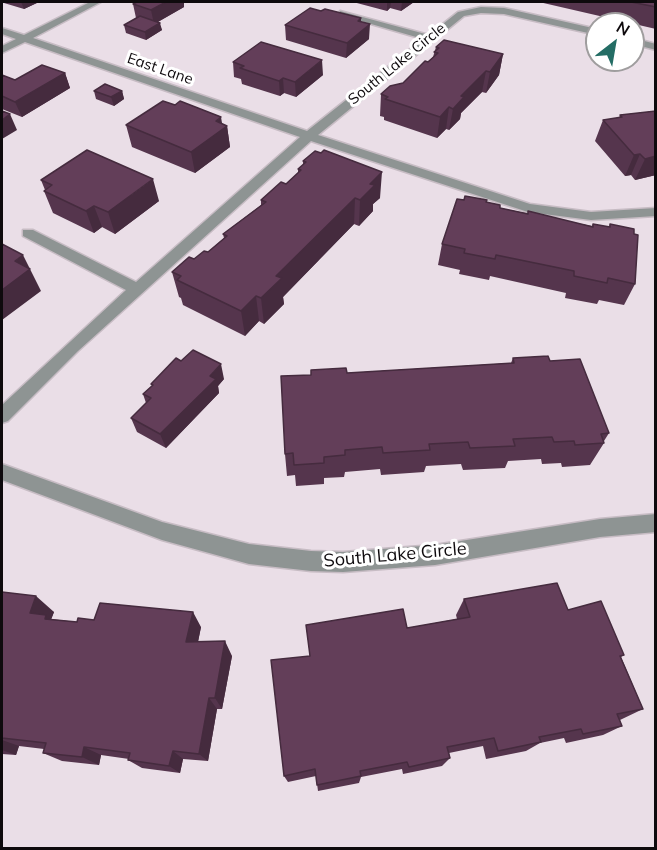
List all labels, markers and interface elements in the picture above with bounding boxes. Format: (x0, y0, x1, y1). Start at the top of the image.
north arrow (585, 12, 645, 72)
text: N (613, 17, 634, 40)
street label: South Lake Circle (345, 19, 449, 109)
street label: East Lane (125, 49, 195, 89)
street label: South Lake Circle (323, 538, 467, 572)

